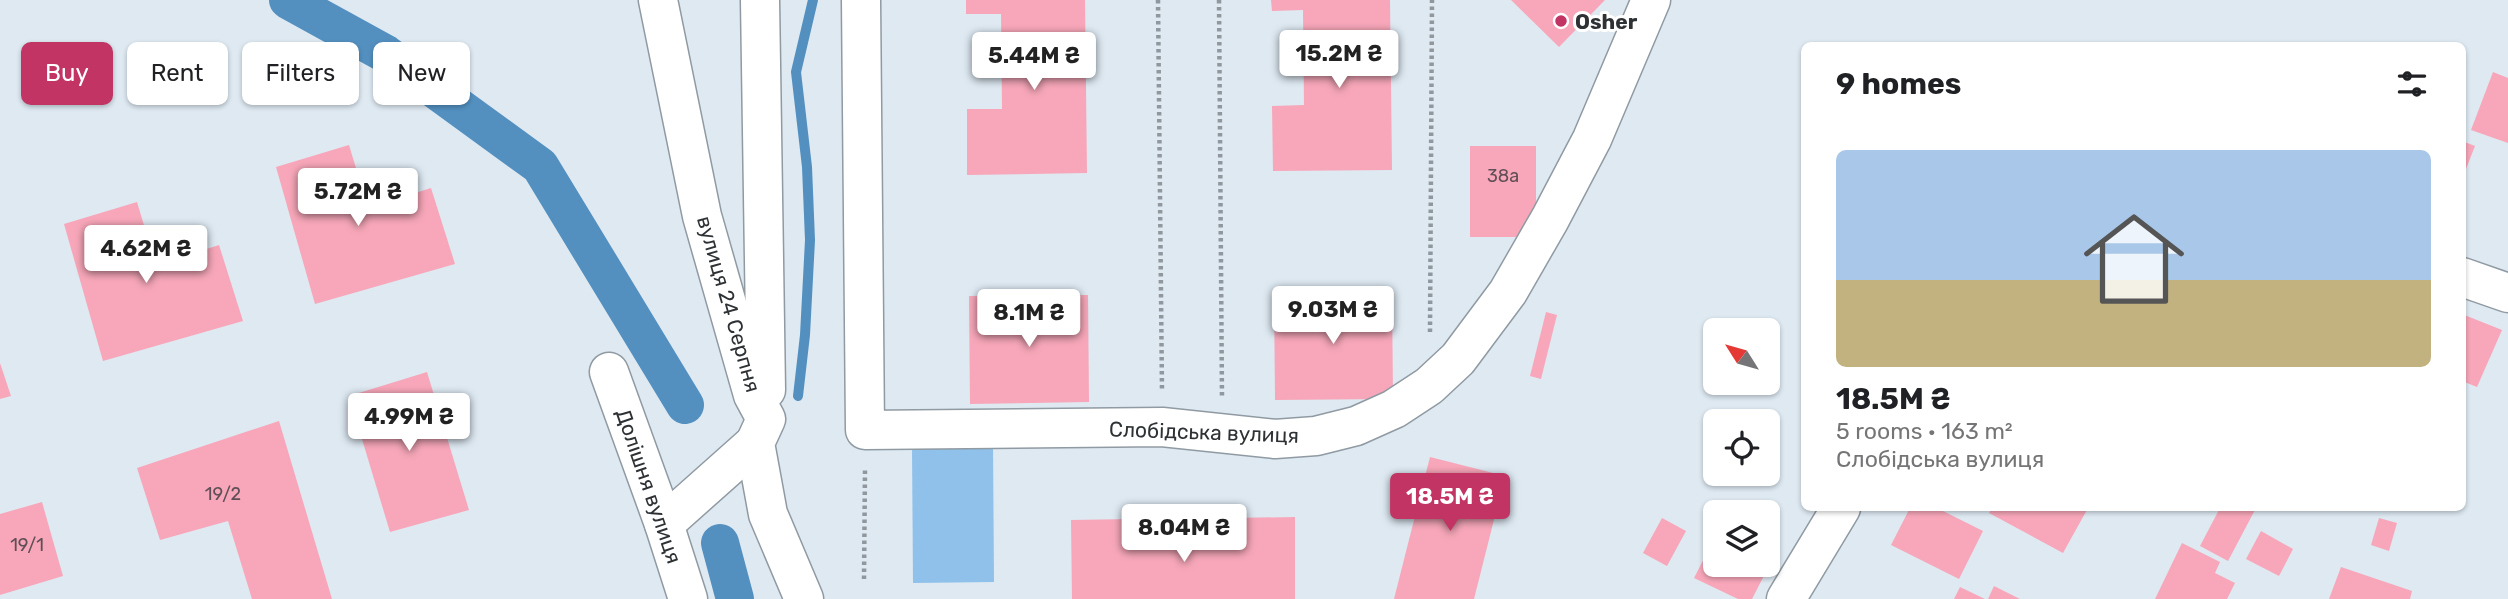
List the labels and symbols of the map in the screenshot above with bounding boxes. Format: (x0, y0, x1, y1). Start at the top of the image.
place label: Osher (1575, 9, 1638, 34)
marker: Osher (1553, 13, 1569, 29)
pin: 15.2M ₴ (1274, 31, 1404, 90)
pin: 5.44M ₴ (969, 32, 1099, 92)
house number: 38а (1487, 165, 1519, 187)
pin: 5.72M ₴ (293, 168, 423, 228)
street label: вулиця 24 Серпня (692, 213, 766, 395)
pin: 4.62M ₴ (81, 226, 211, 285)
pin: 9.03M ₴ (1268, 286, 1398, 346)
pin: 8.1M ₴ (972, 290, 1086, 349)
north arrow (1703, 318, 1780, 396)
pin: 4.99M ₴ (344, 393, 474, 453)
street label: Долішня вулиця (611, 405, 687, 567)
street label: Слобідська вулиця (1108, 416, 1300, 448)
pin: 18.5M ₴ (1385, 474, 1515, 533)
house number: 19/2 (205, 483, 241, 505)
pin: 8.04M ₴ (1119, 504, 1249, 564)
house number: 19/1 (10, 534, 44, 556)

